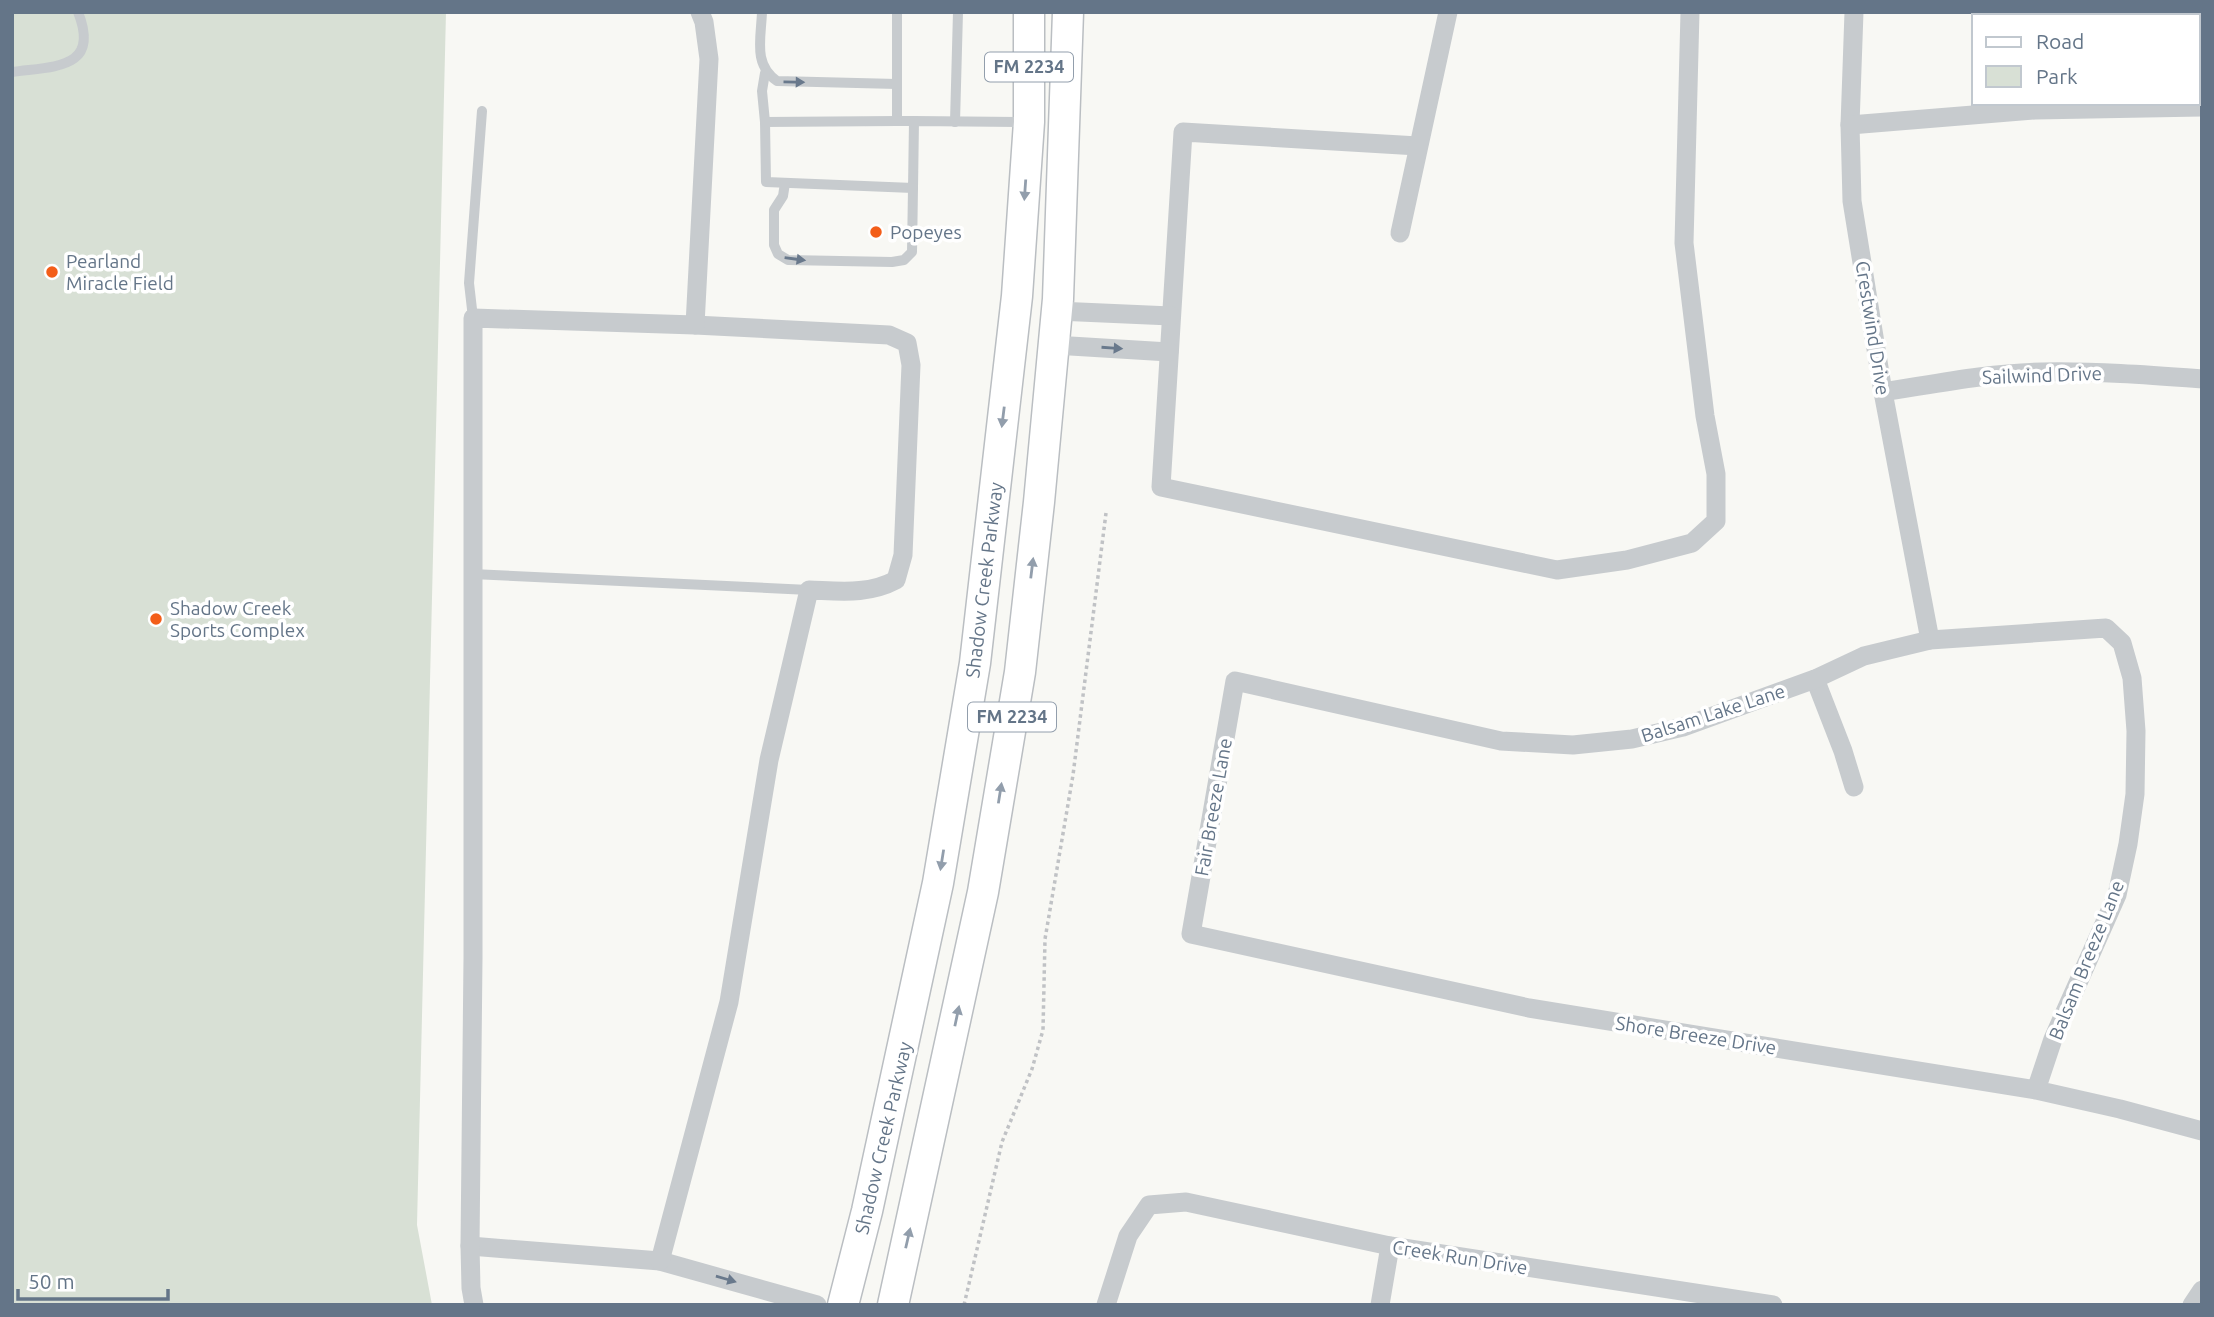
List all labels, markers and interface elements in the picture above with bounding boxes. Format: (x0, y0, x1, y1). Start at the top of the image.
legend (1972, 14, 2200, 105)
text: Road (2036, 29, 2084, 53)
road number: FM 2234 (985, 52, 1073, 82)
text: Park (2036, 64, 2078, 88)
one-way arrow (783, 76, 805, 87)
one-way arrow (1019, 179, 1030, 201)
place label: Popeyes (890, 221, 962, 243)
marker: Popeyes (868, 224, 884, 240)
place label: Pearland Miracle Field (66, 250, 174, 294)
one-way arrow (784, 253, 806, 264)
street label: Crestwind Drive (1852, 259, 1894, 397)
marker: Pearland Miracle Field (44, 264, 60, 280)
one-way arrow (1101, 343, 1123, 354)
street label: Sailwind Drive (1982, 362, 2102, 388)
one-way arrow (998, 406, 1009, 428)
street label: Shadow Creek Parkway (961, 481, 1007, 679)
one-way arrow (1026, 556, 1037, 578)
place label: Shadow Creek Sports Complex (170, 597, 305, 641)
marker: Shadow Creek Sports Complex (148, 611, 164, 627)
street label: Balsam Lake Lane (1638, 679, 1788, 747)
road number: FM 2234 (968, 702, 1056, 732)
street label: Fair Breeze Lane (1190, 736, 1236, 878)
one-way arrow (995, 782, 1006, 804)
one-way arrow (936, 849, 947, 871)
street label: Balsam Breeze Lane (2044, 877, 2128, 1043)
one-way arrow (951, 1005, 962, 1027)
street label: Shore Breeze Drive (1614, 1011, 1778, 1059)
street label: Shadow Creek Parkway (850, 1040, 916, 1236)
one-way arrow (903, 1227, 914, 1249)
street label: Creek Run Drive (1391, 1235, 1529, 1279)
scale bar (18, 1258, 168, 1302)
text: 50 m (28, 1269, 75, 1293)
one-way arrow (715, 1274, 737, 1285)

